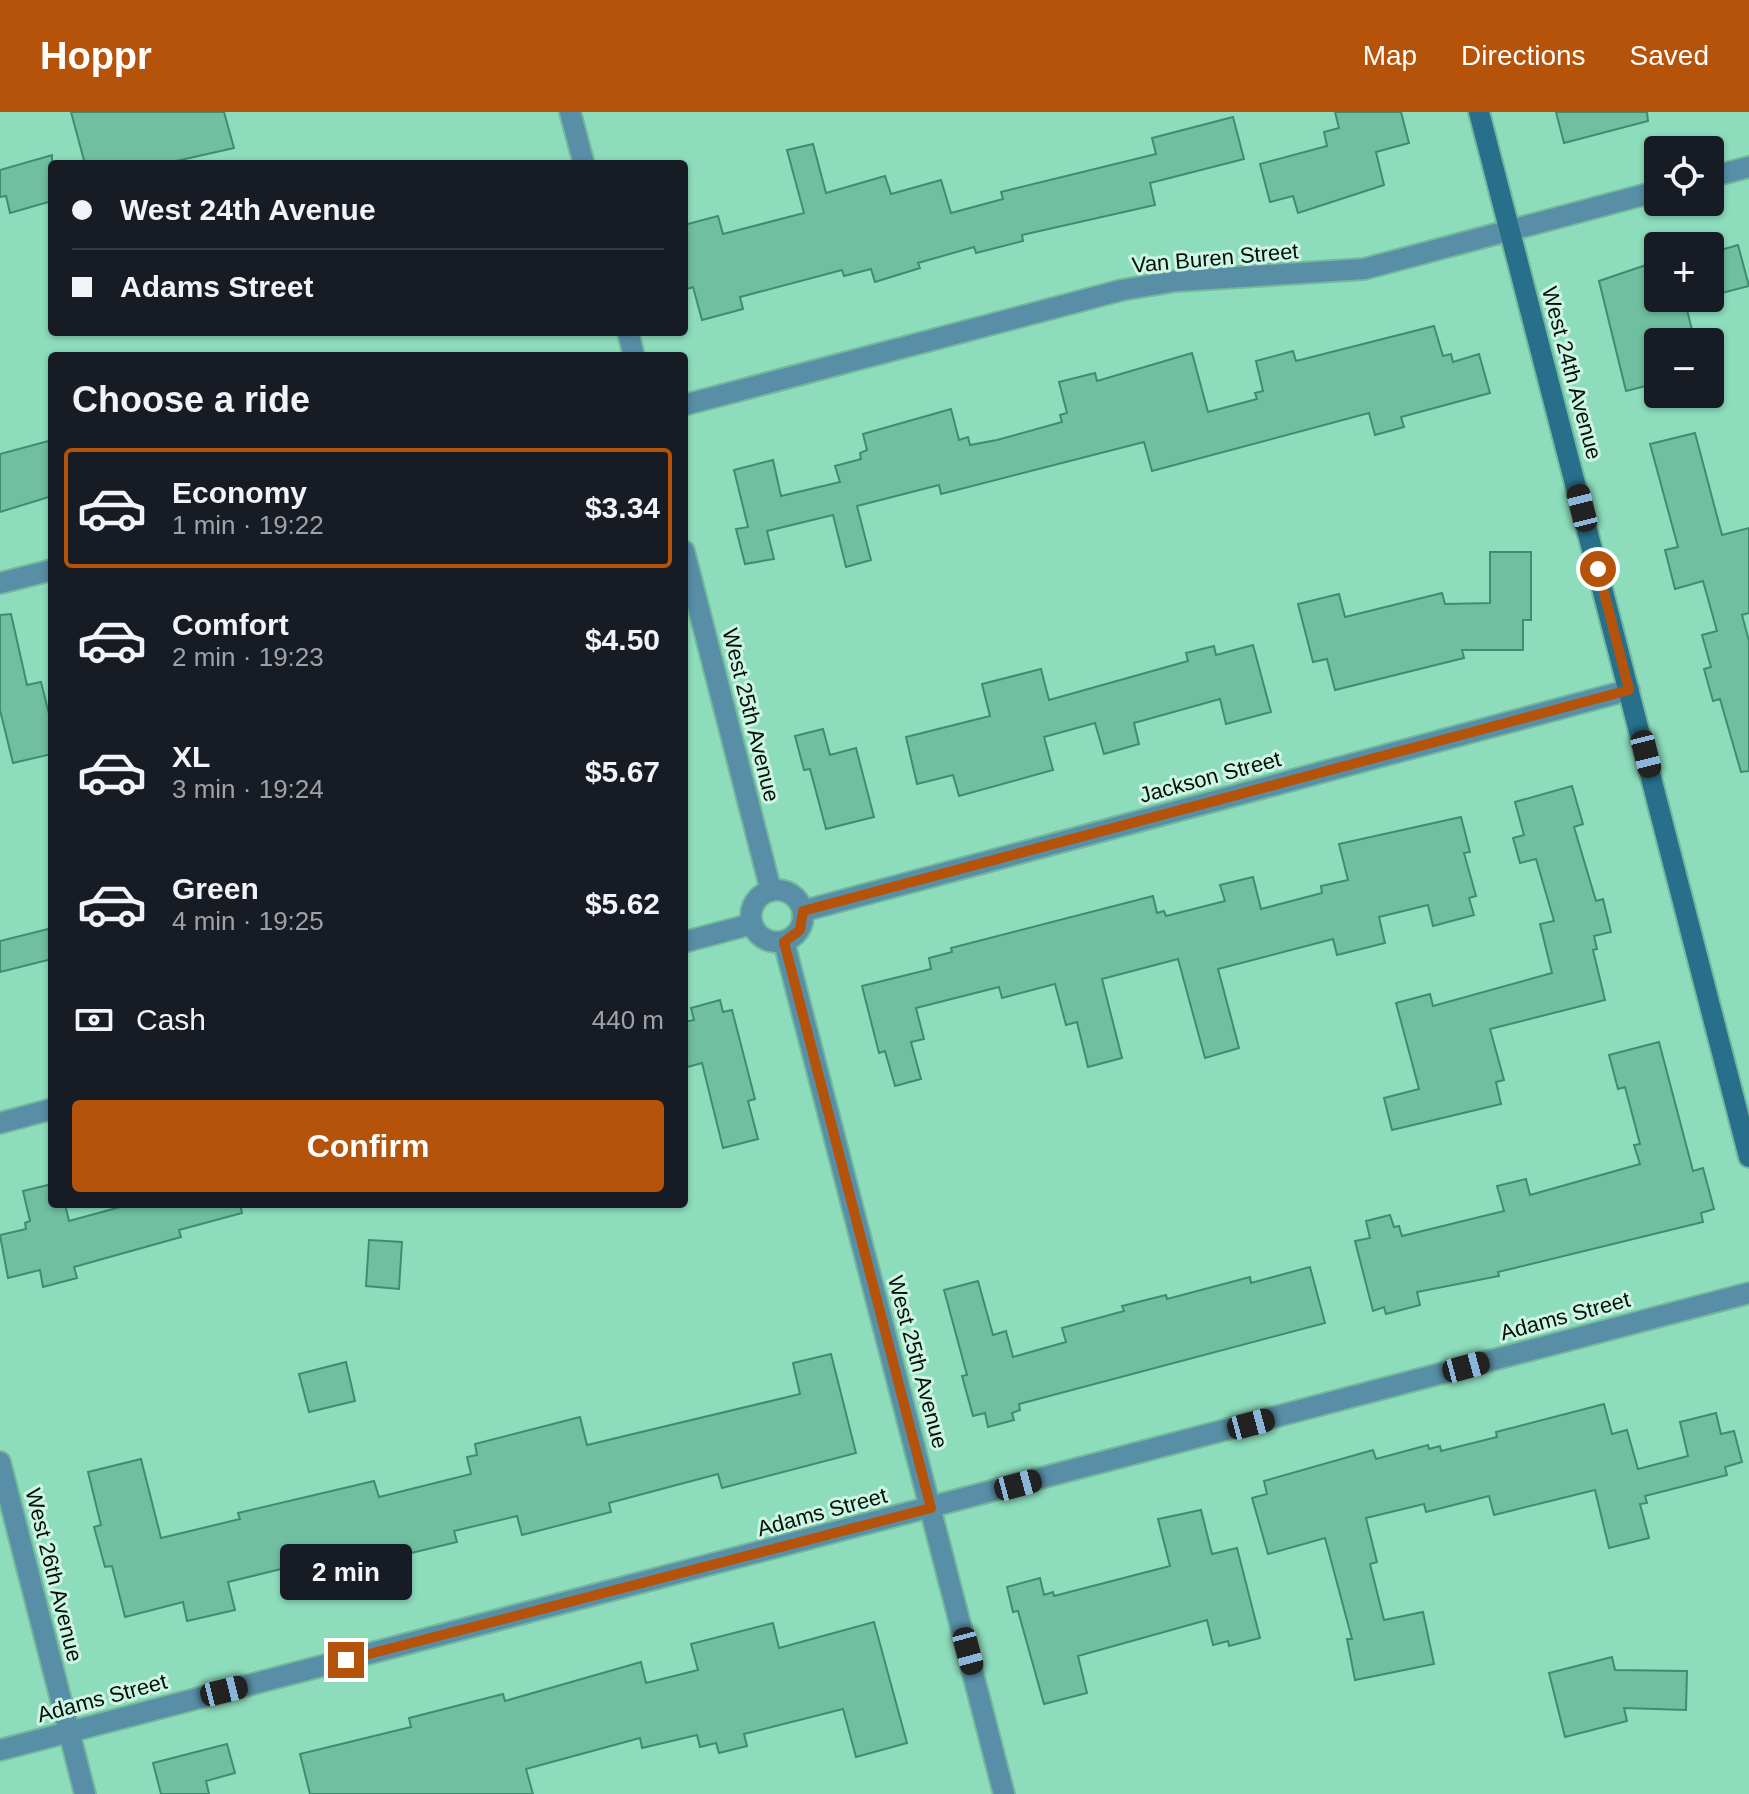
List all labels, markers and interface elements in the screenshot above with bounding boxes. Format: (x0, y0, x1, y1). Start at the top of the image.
text: Hoppr (40, 35, 152, 77)
text: Map (1363, 40, 1417, 71)
text: Directions (1461, 40, 1586, 71)
text: Saved (1630, 40, 1709, 71)
map controls (1644, 136, 1724, 408)
button: locate (1644, 136, 1724, 216)
text: West 24th Avenue (120, 193, 376, 226)
button: + (1644, 232, 1724, 312)
street label: Van Buren Street (1131, 238, 1299, 278)
text: Adams Street (120, 270, 313, 303)
street label: West 24th Avenue (1537, 284, 1607, 462)
button: − (1644, 328, 1724, 408)
text: Choose a ride (72, 379, 310, 420)
icon: car (76, 472, 148, 544)
text: Economy (172, 476, 307, 509)
car (1565, 482, 1599, 534)
text: $3.34 (585, 491, 660, 524)
text: 1 min · 19:22 (172, 510, 324, 540)
route start (1580, 551, 1616, 587)
icon: car (76, 604, 148, 676)
text: Comfort (172, 608, 289, 641)
text: $4.50 (585, 623, 660, 656)
street label: West 25th Avenue (717, 626, 785, 804)
text: 2 min · 19:23 (172, 642, 324, 672)
car (1629, 728, 1663, 780)
icon: car (76, 736, 148, 808)
text: XL (172, 740, 210, 773)
street label: Jackson Street (1136, 746, 1284, 808)
text: $5.67 (585, 755, 660, 788)
text: 3 min · 19:24 (172, 774, 324, 804)
icon: car (76, 868, 148, 940)
text: Green (172, 872, 259, 905)
text: $5.62 (585, 887, 660, 920)
text: 4 min · 19:25 (172, 906, 324, 936)
icon: cash (72, 998, 116, 1042)
text: Cash (136, 1003, 206, 1036)
text: 440 m (592, 1005, 664, 1035)
button: Confirm (72, 1100, 664, 1192)
street label: West 25th Avenue (883, 1273, 953, 1451)
street label: Adams Street (1497, 1287, 1633, 1345)
car (1440, 1349, 1492, 1385)
car (1225, 1406, 1277, 1442)
car (992, 1467, 1044, 1503)
street label: Adams Street (754, 1483, 890, 1541)
street label: West 26th Avenue (20, 1486, 88, 1664)
callout: 2 min (280, 1544, 412, 1600)
text: 2 min (312, 1557, 380, 1587)
car (950, 1625, 986, 1677)
route end (328, 1642, 364, 1678)
street label: Adams Street (34, 1669, 170, 1727)
car (198, 1674, 250, 1708)

